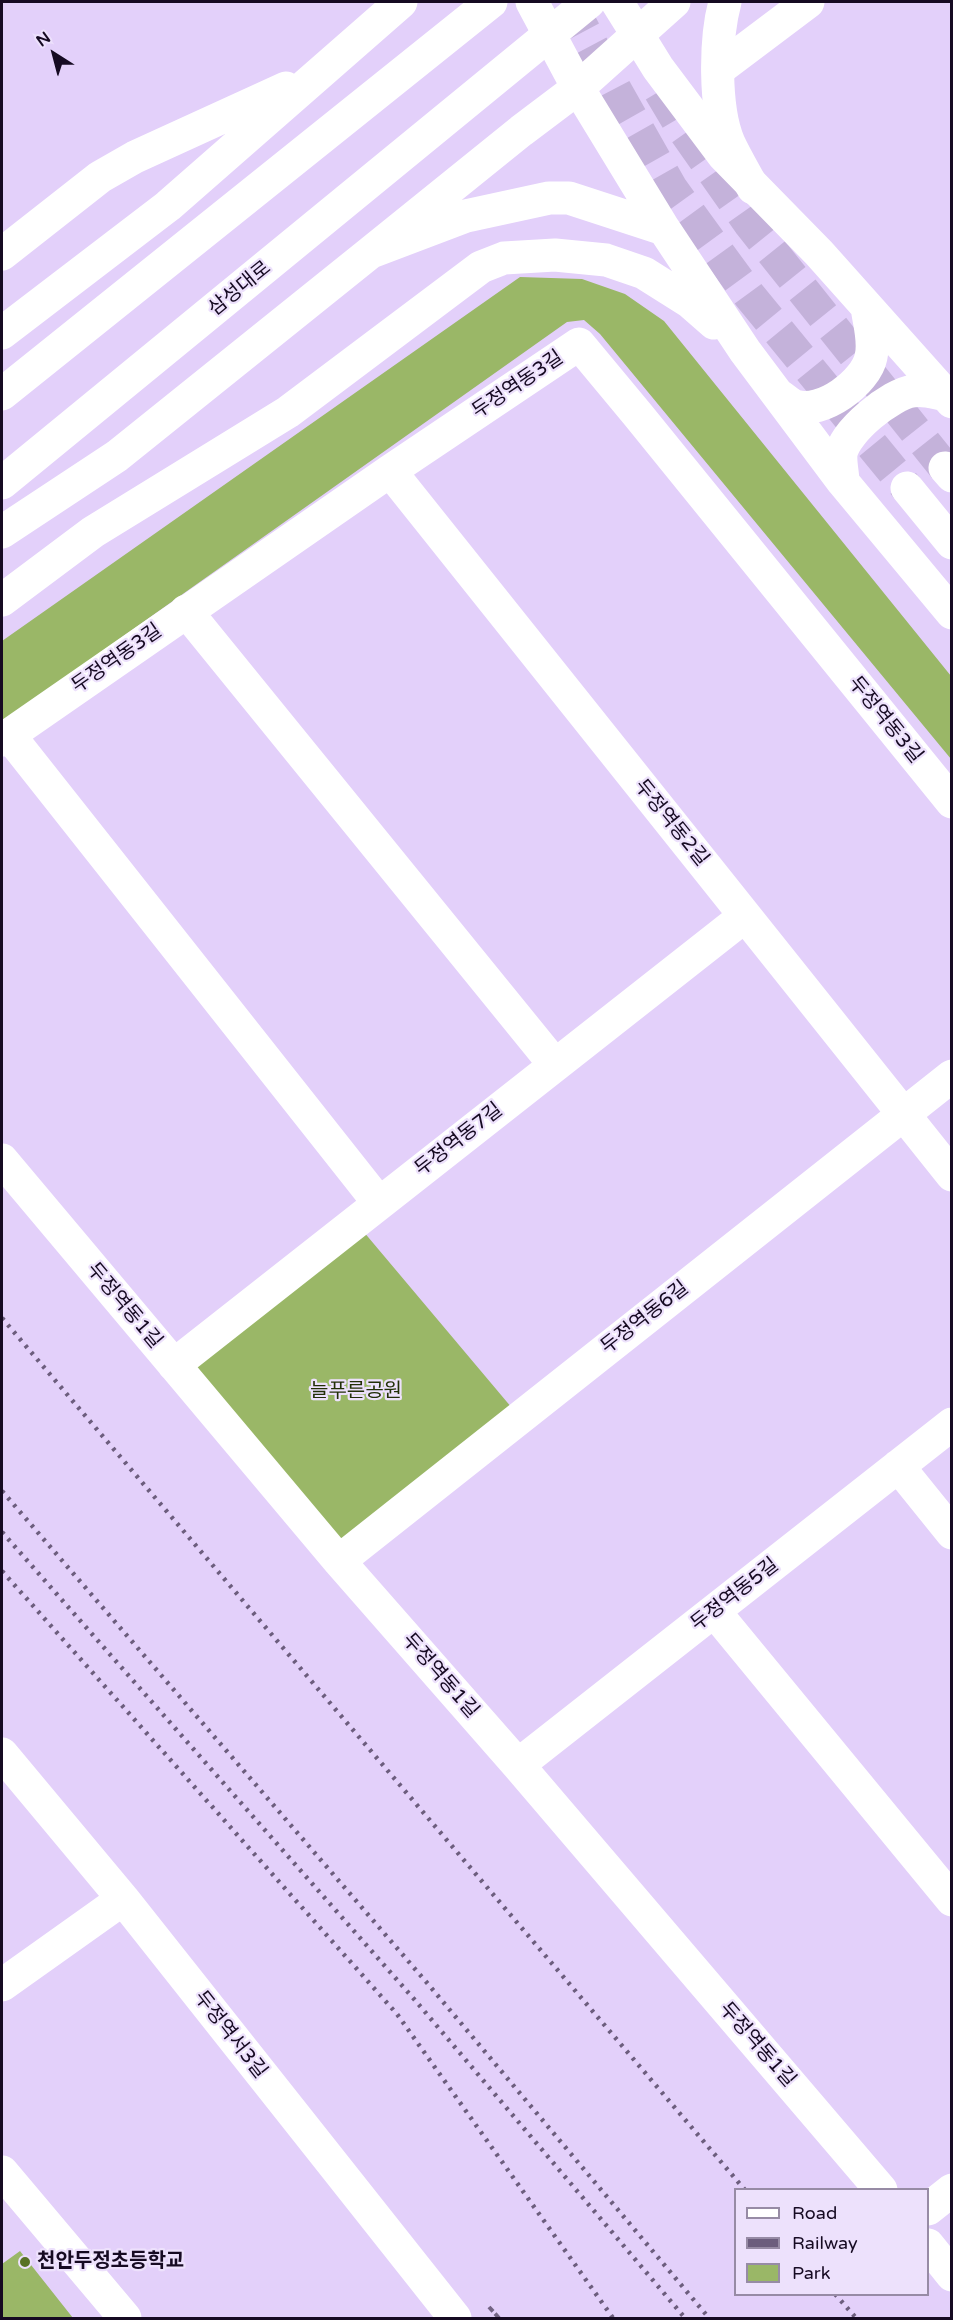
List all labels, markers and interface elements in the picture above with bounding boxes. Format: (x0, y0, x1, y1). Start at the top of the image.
north arrow (24, 24, 84, 84)
text: N (32, 28, 54, 51)
street label: 삼성대로 (204, 257, 276, 321)
street label: 두정역동3길 (468, 346, 568, 424)
street label: 두정역동3길 (67, 619, 167, 699)
street label: 두정역동3길 (843, 672, 927, 768)
street label: 두정역동2길 (629, 775, 713, 871)
street label: 두정역동7길 (410, 1098, 508, 1182)
street label: 두정역동1길 (81, 1258, 167, 1354)
street label: 두정역동6길 (596, 1276, 694, 1360)
park label: 늘푸른공원 (310, 1380, 402, 1404)
street label: 두정역동5길 (686, 1553, 784, 1637)
street label: 두정역동1길 (397, 1629, 483, 1723)
street label: 두정역서3길 (188, 1986, 272, 2084)
street label: 두정역동1길 (714, 1998, 800, 2092)
legend (734, 2188, 929, 2296)
text: Road (792, 2202, 837, 2224)
text: Railway (792, 2232, 858, 2254)
place label: 천안두정초등학교 (37, 2250, 184, 2274)
marker: 천안두정초등학교 (18, 2255, 32, 2269)
text: Park (792, 2262, 830, 2284)

